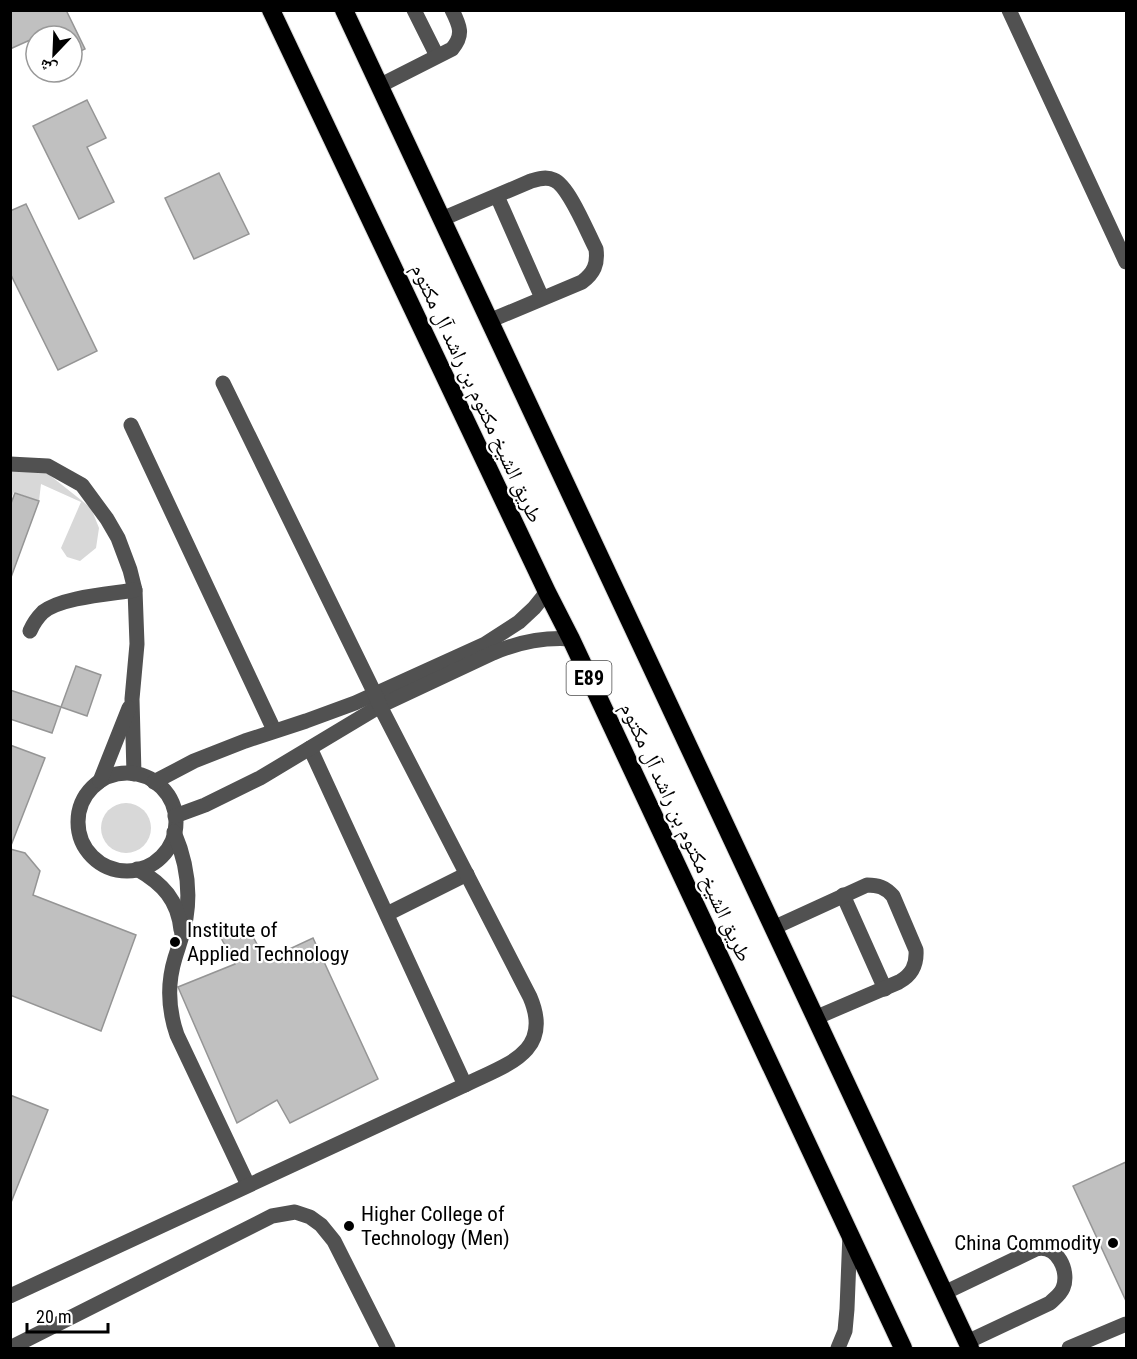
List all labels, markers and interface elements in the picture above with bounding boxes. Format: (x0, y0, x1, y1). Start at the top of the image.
north arrow (24, 24, 84, 84)
text: ش (37, 55, 60, 79)
street label: طريق الشيخ مكتوم بن راشد آل مكتوم (405, 260, 548, 527)
road number: E89 (566, 661, 612, 695)
street label: طريق الشيخ مكتوم بن راشد آل مكتوم (614, 699, 757, 966)
place label: Institute of Applied Technology (187, 918, 349, 966)
marker: Institute of Applied Technology (168, 935, 182, 949)
place label: Higher College of Technology (Men) (361, 1202, 510, 1250)
marker: Higher College of Technology (Men) (342, 1219, 356, 1233)
place label: China Commodity (954, 1231, 1101, 1255)
marker: China Commodity (1106, 1236, 1120, 1250)
scale bar (27, 1296, 108, 1334)
text: 20 m (36, 1306, 71, 1327)

